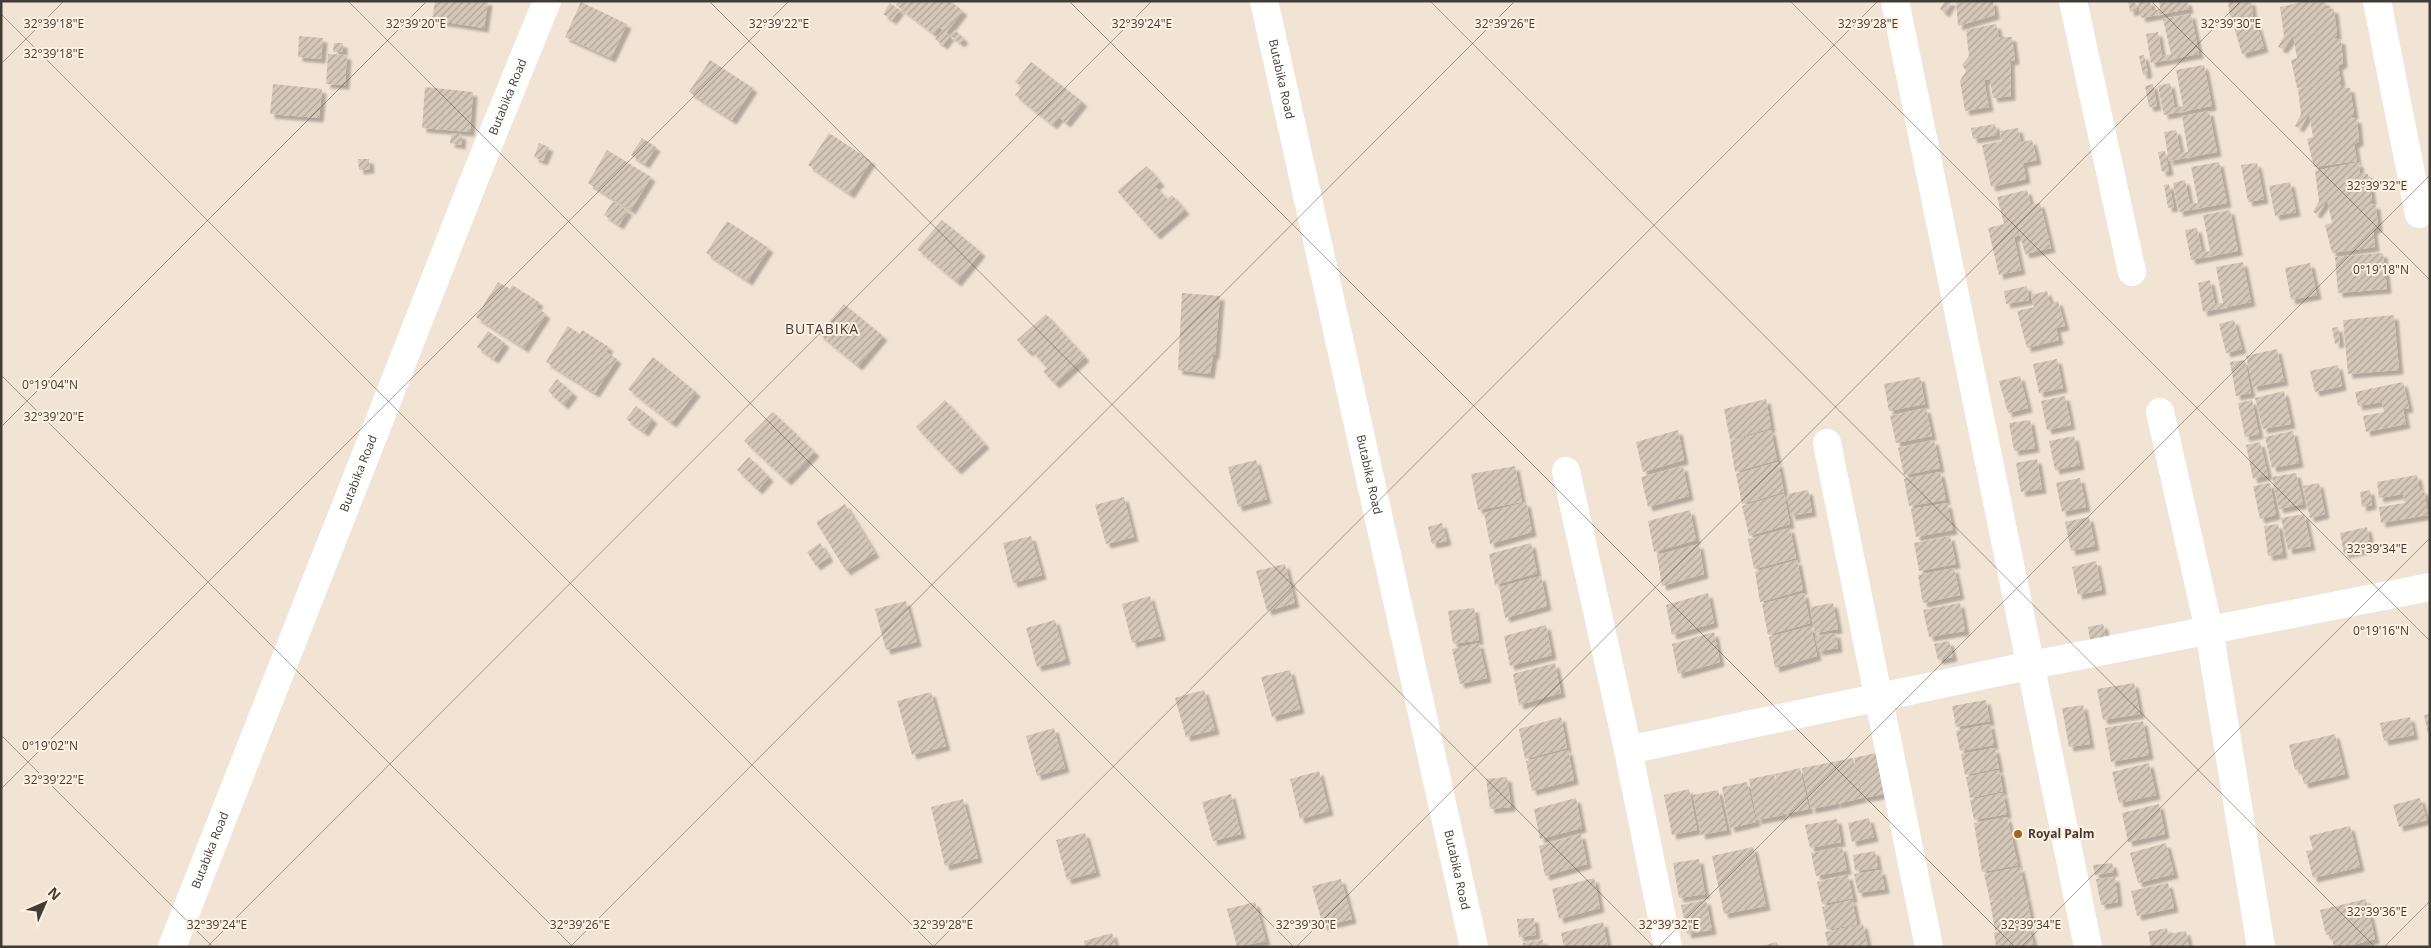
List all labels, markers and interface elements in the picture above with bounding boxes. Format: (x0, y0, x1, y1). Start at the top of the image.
text: 32°39'18"E (24, 15, 84, 32)
text: 32°39'20"E (386, 15, 446, 32)
text: 32°39'22"E (749, 15, 809, 32)
text: 32°39'24"E (1112, 15, 1172, 32)
text: 32°39'26"E (1475, 15, 1535, 32)
text: 32°39'28"E (1838, 15, 1898, 32)
text: 32°39'30"E (2201, 15, 2261, 32)
street label: Butabika Road (1265, 38, 1299, 120)
text: 32°39'18"E (24, 45, 84, 62)
street label: Butabika Road (484, 56, 531, 138)
text: 32°39'32"E (2347, 177, 2407, 194)
text: 0°19'18"N (2353, 261, 2409, 278)
district label: BUTABIKA (785, 319, 859, 338)
text: 0°19'04"N (22, 376, 78, 393)
text: 32°39'20"E (24, 408, 84, 425)
street label: Butabika Road (335, 432, 381, 514)
street label: Butabika Road (1352, 433, 1387, 516)
text: 32°39'34"E (2347, 540, 2407, 557)
text: 0°19'16"N (2353, 622, 2409, 639)
text: 0°19'02"N (22, 737, 78, 754)
text: 32°39'22"E (24, 771, 84, 788)
street label: Butabika Road (187, 809, 232, 891)
place label: Royal Palm (2028, 825, 2094, 842)
street label: Butabika Road (1440, 828, 1474, 911)
marker: Royal Palm (2012, 828, 2024, 840)
north arrow (20, 878, 70, 928)
text: N (44, 883, 65, 904)
text: 32°39'36"E (2347, 903, 2407, 920)
text: 32°39'24"E (187, 916, 247, 933)
text: 32°39'26"E (550, 916, 610, 933)
text: 32°39'28"E (913, 916, 973, 933)
text: 32°39'30"E (1276, 916, 1336, 933)
text: 32°39'32"E (1639, 916, 1699, 933)
text: 32°39'34"E (2001, 916, 2061, 933)

